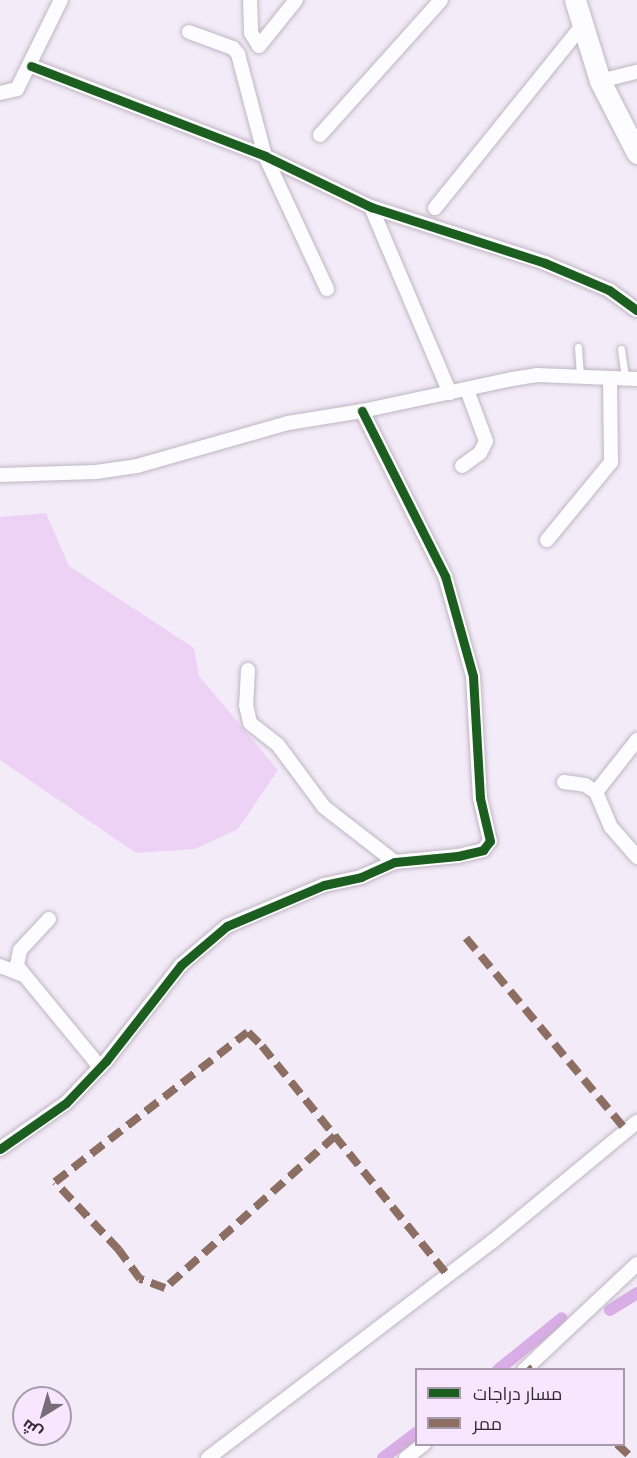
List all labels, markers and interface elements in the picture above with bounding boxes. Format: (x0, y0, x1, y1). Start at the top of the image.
legend (415, 1368, 625, 1446)
text: مسار دراجات (473, 1383, 562, 1405)
north arrow (12, 1386, 72, 1446)
text: ممر (473, 1413, 502, 1435)
text: ش (18, 1415, 46, 1443)

